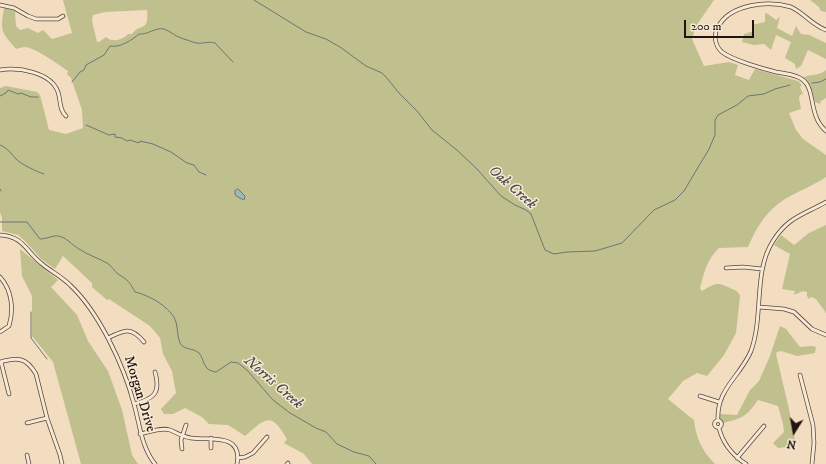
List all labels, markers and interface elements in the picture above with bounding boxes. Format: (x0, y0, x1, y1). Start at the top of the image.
scale bar (686, 12, 756, 38)
text: 200 m (691, 19, 721, 34)
water label: Oak Creek (484, 162, 540, 214)
water label: Norris Creek (240, 353, 306, 413)
street label: Morgan Drive (119, 354, 159, 434)
north arrow (774, 412, 814, 452)
text: N (786, 436, 797, 452)

